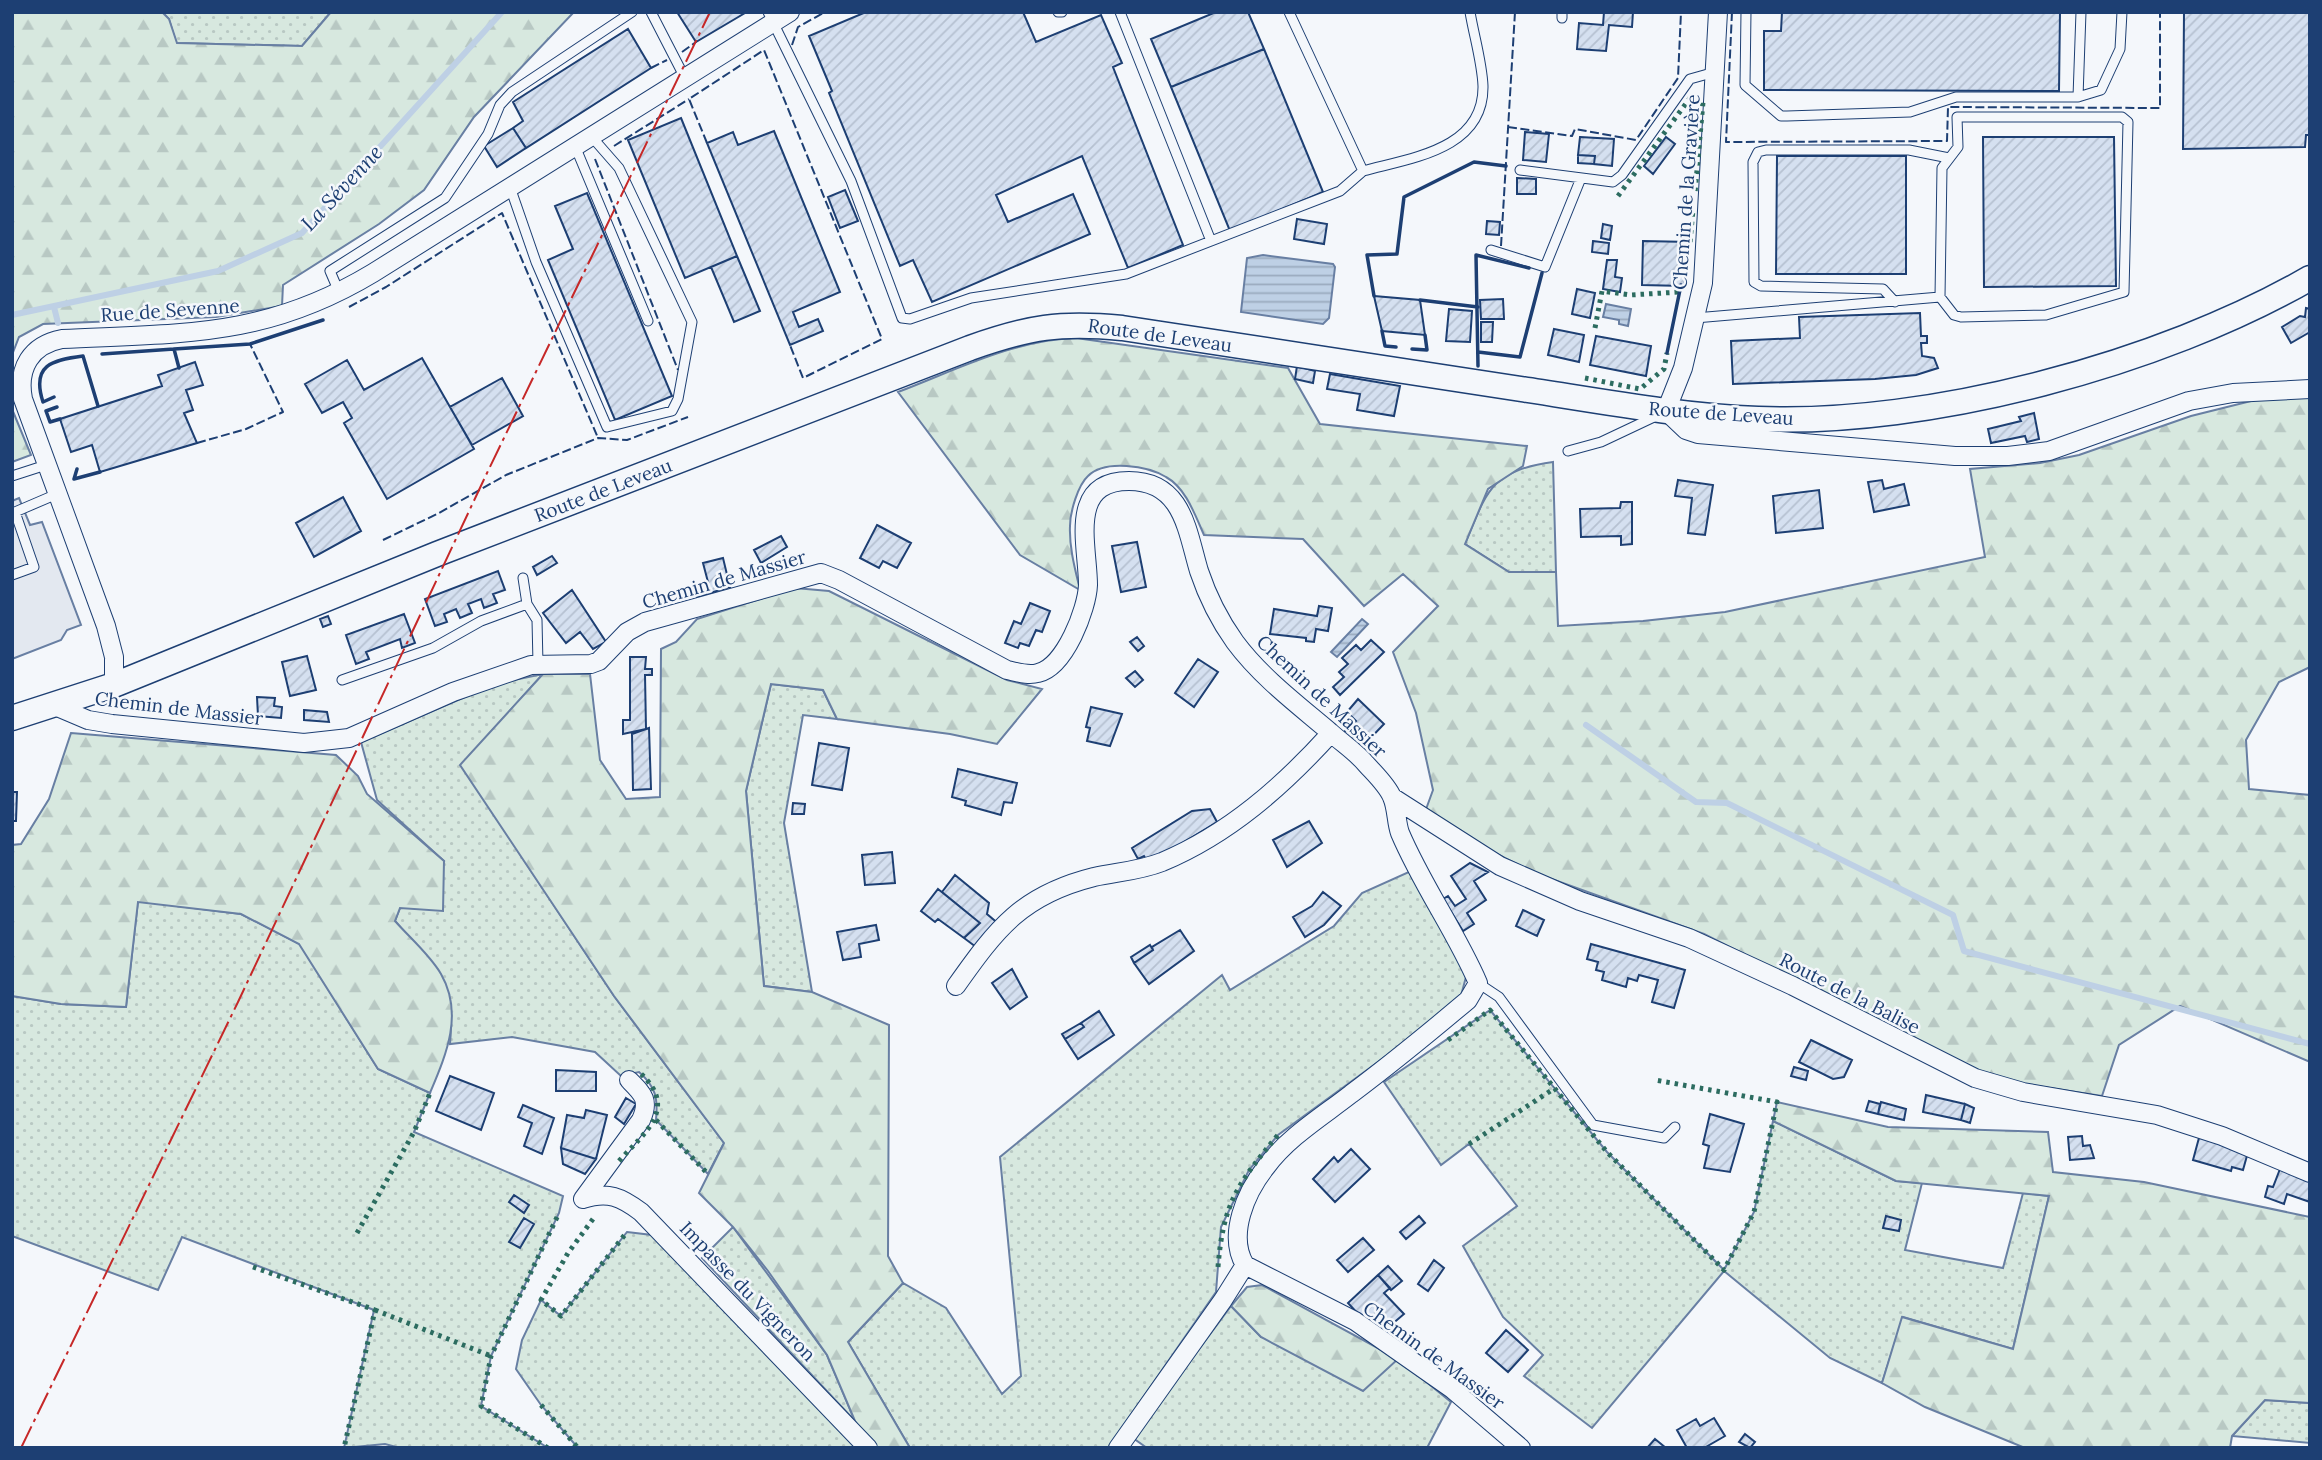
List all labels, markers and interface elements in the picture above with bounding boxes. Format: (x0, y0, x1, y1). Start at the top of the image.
street label: Chemin de la Gravière (1667, 93, 1705, 291)
water label: La Sévenne (295, 139, 388, 236)
street label: Rue de Sevenne (100, 293, 240, 327)
street label: Route de Leveau (1086, 313, 1234, 357)
street label: Route de Leveau (1648, 396, 1794, 430)
street label: Route de Leveau (531, 453, 675, 527)
street label: Chemin de Massier (639, 544, 809, 614)
street label: Chemin de Massier (1252, 630, 1393, 763)
street label: Chemin de Massier (94, 686, 265, 730)
street label: Route de la Balise (1776, 947, 1924, 1039)
street label: Impasse du Vigneron (675, 1216, 821, 1366)
street label: Chemin de Massier (1359, 1296, 1510, 1415)

